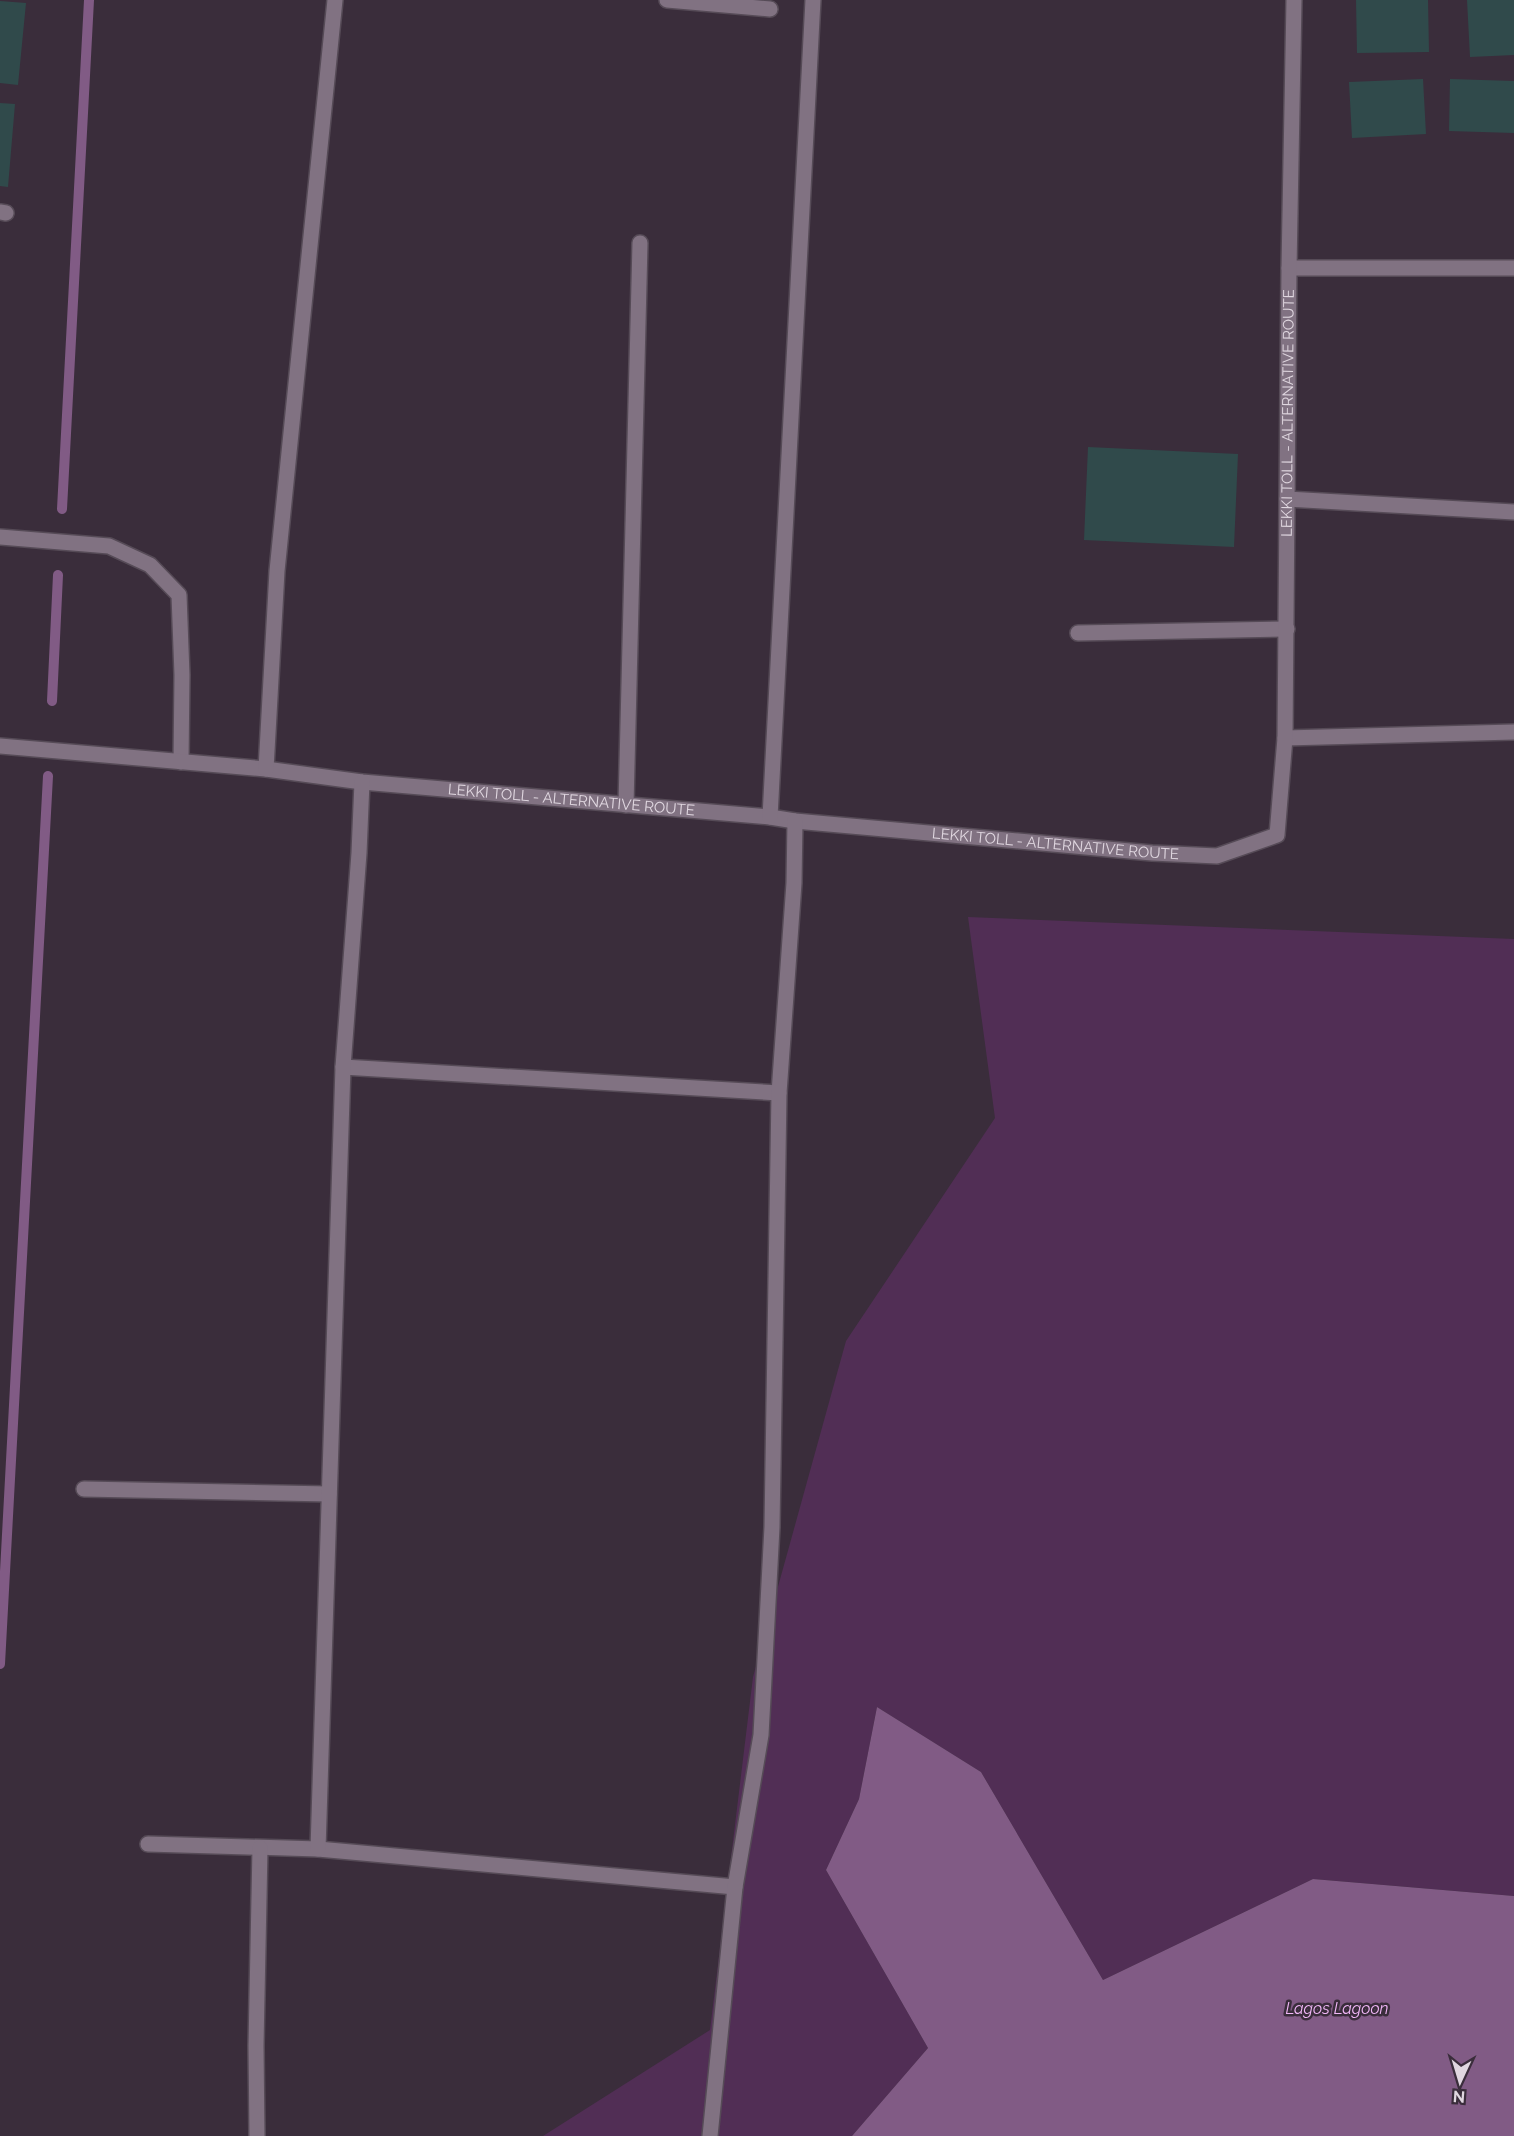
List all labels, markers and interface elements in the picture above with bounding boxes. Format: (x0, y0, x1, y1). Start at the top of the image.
street label: LEKKI TOLL - ALTERNATIVE ROUTE (1278, 289, 1298, 537)
street label: LEKKI TOLL - ALTERNATIVE ROUTE (447, 780, 696, 820)
street label: LEKKI TOLL - ALTERNATIVE ROUTE (931, 824, 1179, 863)
water label: Lagos Lagoon (1285, 1999, 1389, 2018)
north arrow (1430, 2052, 1490, 2112)
text: N (1452, 2087, 1466, 2106)

